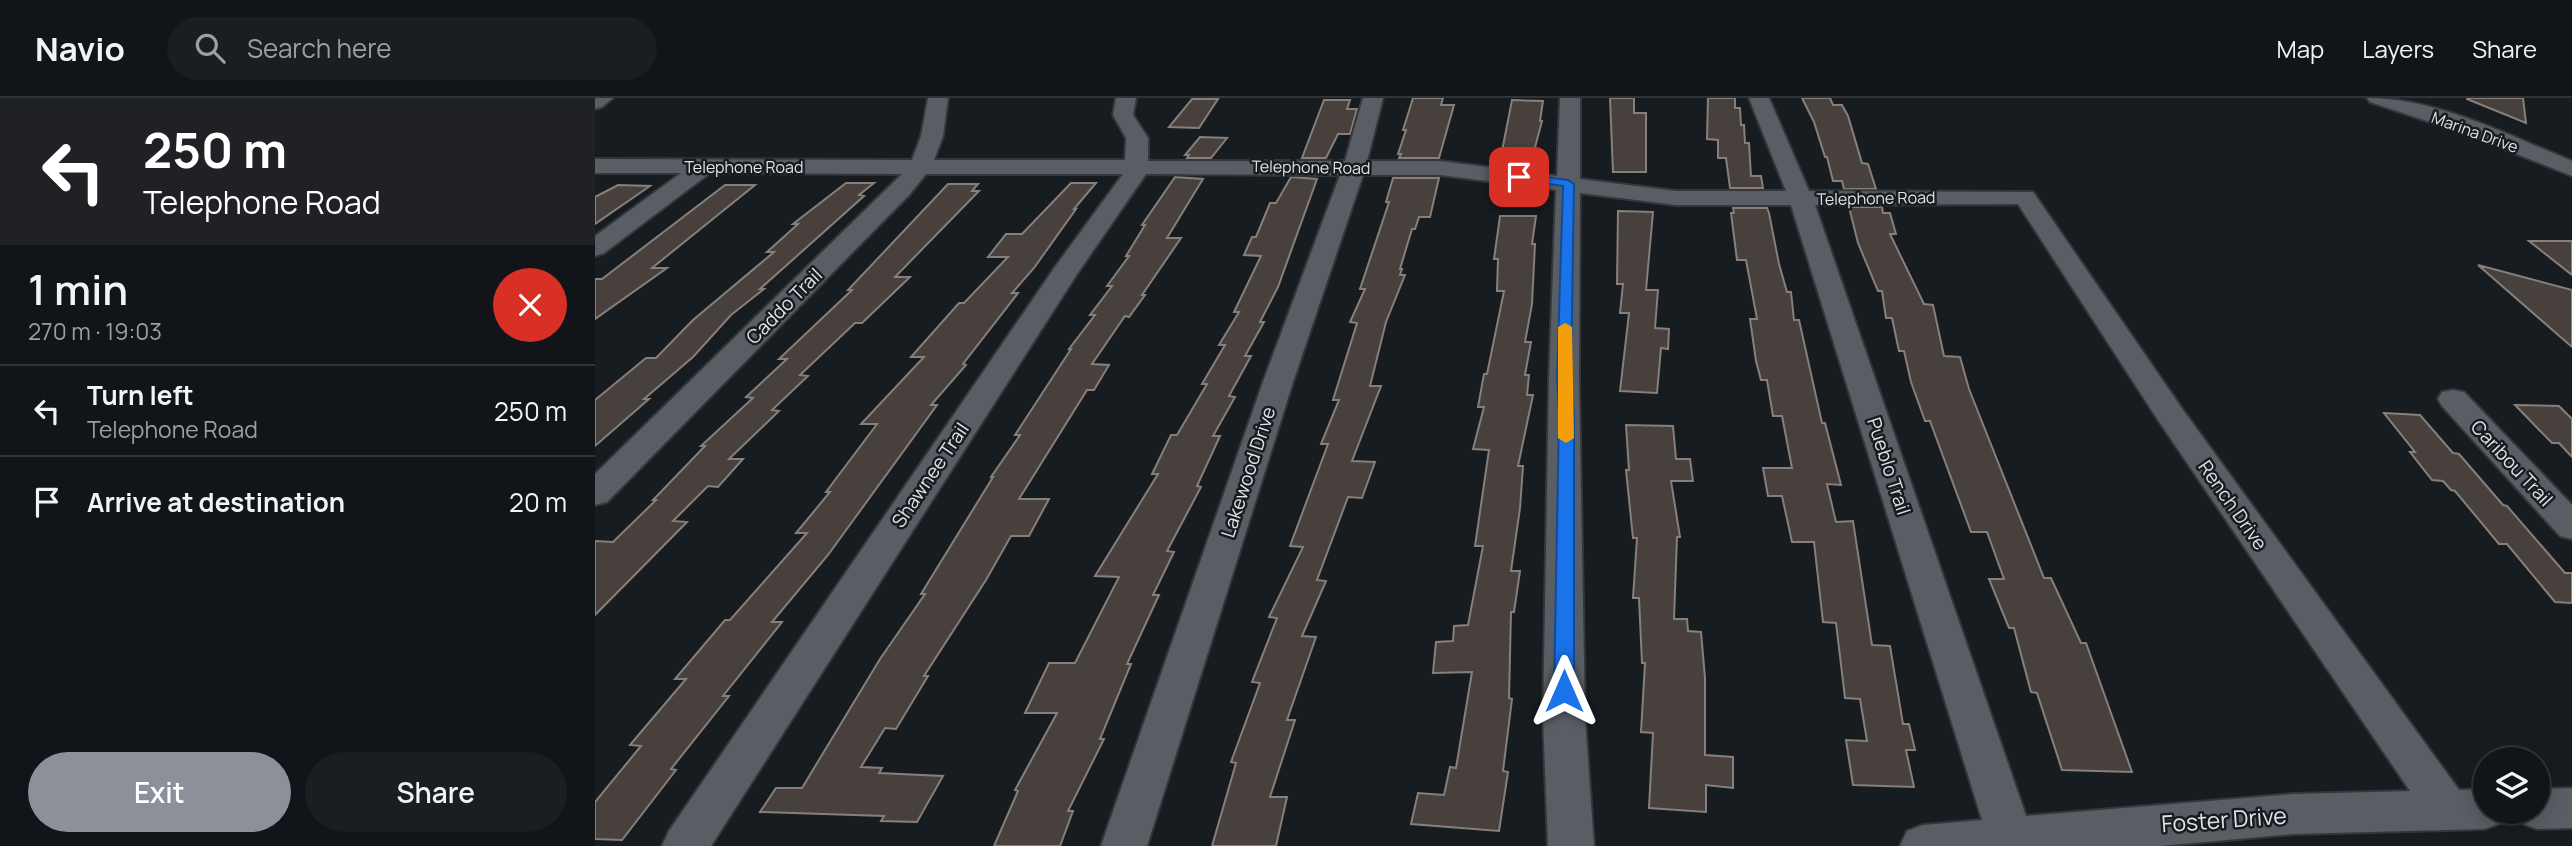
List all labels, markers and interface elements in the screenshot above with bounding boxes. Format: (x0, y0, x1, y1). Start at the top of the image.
search box (167, 17, 657, 80)
text: Navio (35, 26, 125, 71)
icon: search (191, 29, 229, 67)
text: Search here (247, 30, 391, 66)
text: Map (2277, 32, 2324, 65)
text: Layers (2362, 32, 2434, 65)
text: Share (2472, 32, 2537, 65)
street label: Marina Drive (2429, 106, 2521, 158)
text: 250 m (143, 116, 287, 183)
icon: left (28, 126, 119, 217)
pin (1489, 147, 1549, 207)
street label: Telephone Road (1251, 155, 1371, 179)
street label: Telephone Road (685, 156, 803, 178)
icon: arrive (1500, 158, 1538, 196)
text: Telephone Road (143, 180, 381, 224)
street label: Telephone Road (1816, 186, 1936, 210)
text: 1 min (28, 260, 128, 318)
street label: Caddo Trail (740, 262, 828, 350)
button: close (493, 268, 567, 342)
text: 270 m · 19:03 (28, 315, 162, 347)
text: Turn left (87, 377, 194, 413)
icon: left (28, 392, 66, 430)
text: 250 m (494, 393, 567, 429)
street label: Lakewood Drive (1215, 403, 1281, 541)
text: Telephone Road (87, 413, 258, 445)
street label: Pueblo Trail (1861, 414, 1917, 518)
street label: Caribou Trail (2465, 414, 2559, 512)
street label: Shawnee Trail (885, 417, 975, 533)
street label: Rench Drive (2193, 455, 2273, 555)
icon: arrive (28, 483, 66, 521)
text: Arrive at destination (87, 484, 345, 520)
text: 20 m (509, 484, 567, 520)
position arrow (1527, 654, 1601, 728)
map controls (2473, 747, 2550, 824)
button: layers (2473, 747, 2550, 824)
button: Exit (28, 752, 291, 832)
button: Share (305, 752, 567, 832)
street label: Foster Drive (2160, 799, 2288, 839)

